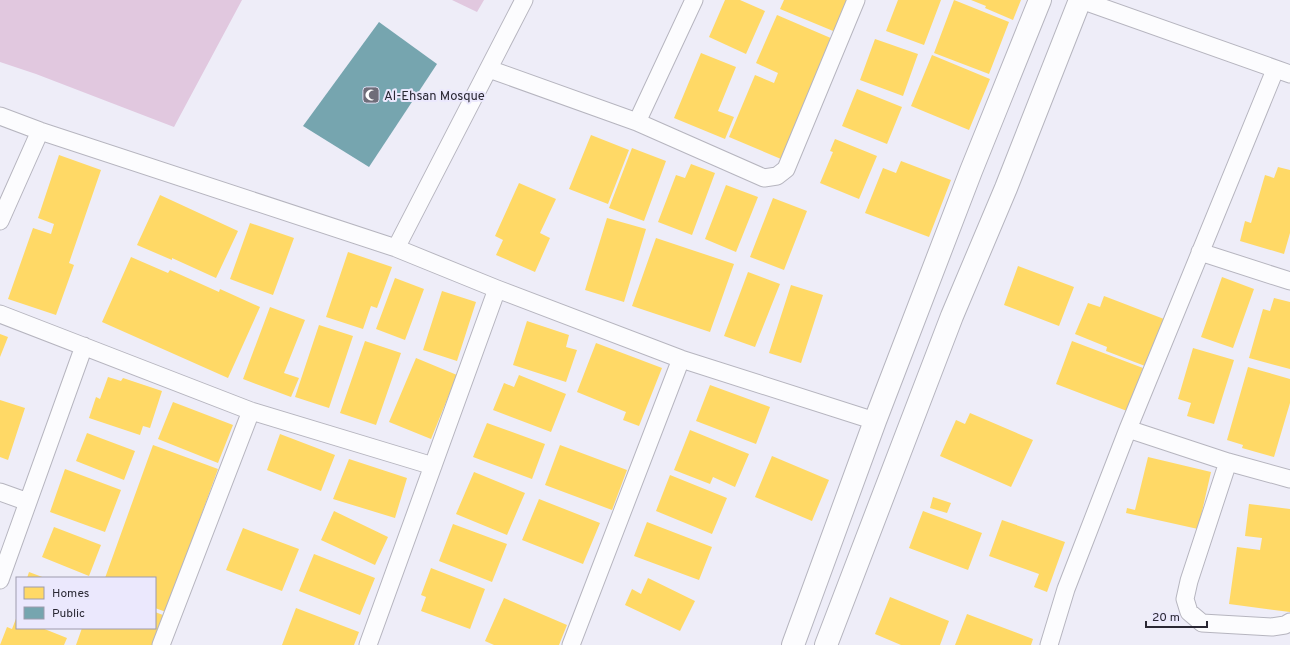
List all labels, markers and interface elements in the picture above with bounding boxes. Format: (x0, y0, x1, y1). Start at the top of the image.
mosque icon: Al-Ehsan Mosque (361, 85, 381, 105)
place label: Al-Ehsan Mosque (384, 89, 485, 105)
legend (16, 577, 156, 629)
text: Homes (52, 586, 89, 602)
scale bar (1146, 603, 1207, 629)
text: Public (52, 606, 85, 622)
text: 20 m (1152, 610, 1180, 626)

